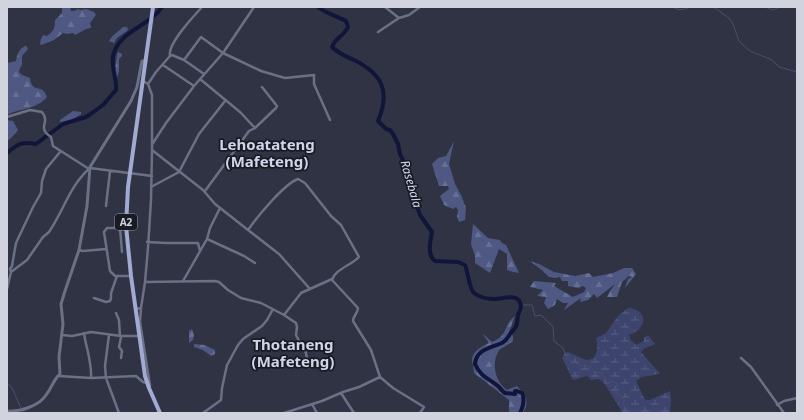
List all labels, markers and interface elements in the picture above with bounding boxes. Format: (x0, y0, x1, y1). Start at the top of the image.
district label: Lehoatateng (Mafeteng) (219, 134, 315, 171)
water label: Rasebala (397, 158, 426, 210)
road number: A2 (115, 214, 137, 230)
district label: Thotaneng (Mafeteng) (252, 334, 334, 371)

